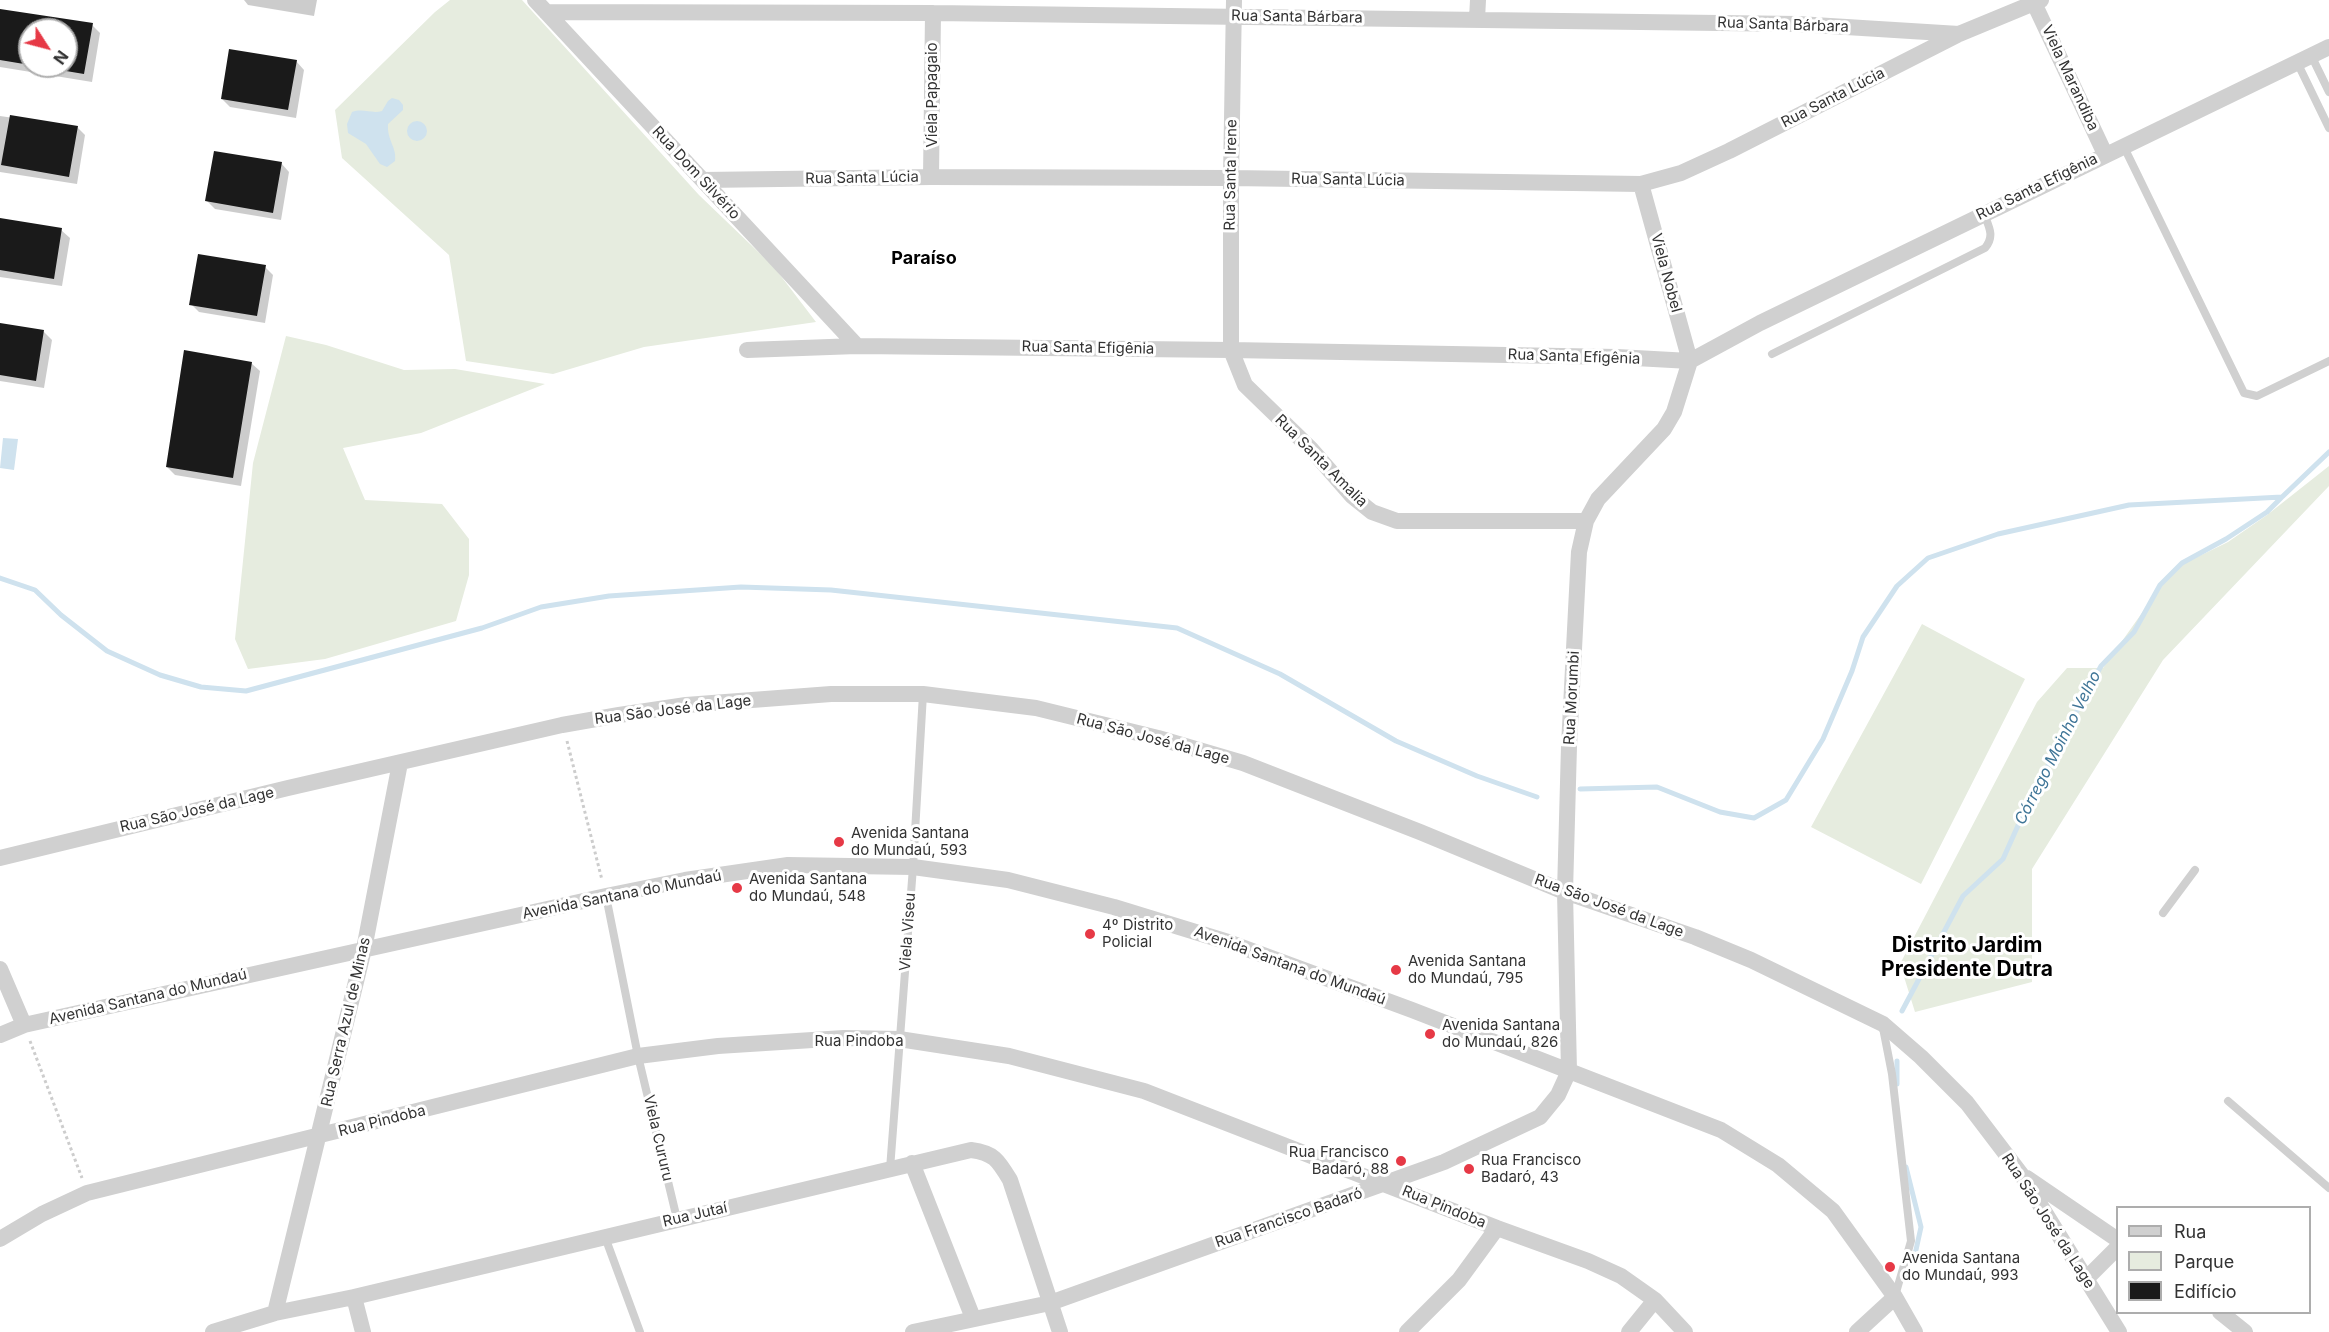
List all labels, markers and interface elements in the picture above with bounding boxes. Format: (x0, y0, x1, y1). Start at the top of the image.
street label: Rua Santa Bárbara (1231, 7, 1363, 27)
street label: Rua Santa Bárbara (1717, 14, 1849, 36)
north arrow (18, 18, 78, 78)
street label: Viela Marandiba (2038, 22, 2102, 134)
street label: Viela Papagaio (923, 42, 941, 148)
text: N (49, 47, 73, 68)
street label: Rua Santa Lúcia (1778, 64, 1888, 132)
street label: Rua Santa Irene (1221, 119, 1241, 231)
street label: Rua Dom Silvério (648, 123, 744, 223)
street label: Rua Santa Efigênia (1973, 150, 2101, 224)
street label: Rua Santa Lúcia (805, 168, 919, 188)
street label: Rua Santa Lúcia (1291, 170, 1405, 190)
street label: Viela Nobel (1647, 232, 1685, 314)
district label: Paraíso (891, 248, 957, 270)
street label: Rua Santa Efigênia (1021, 338, 1155, 358)
street label: Rua Santa Efigênia (1507, 346, 1641, 368)
street label: Rua Santa Amalia (1271, 411, 1371, 511)
street label: Rua Morumbi (1561, 651, 1583, 745)
water label: Córrego Moinho Velho (2011, 668, 2105, 828)
street label: Rua São José da Lage (594, 691, 752, 729)
street label: Rua São José da Lage (1075, 710, 1231, 768)
street label: Rua São José da Lage (118, 784, 276, 836)
place label: Avenida Santana do Mundaú, 593 (851, 824, 969, 859)
marker: Avenida Santana do Mundaú, 593 (832, 835, 846, 849)
street label: Avenida Santana do Mundaú (521, 867, 723, 923)
place label: Avenida Santana do Mundaú, 548 (749, 870, 867, 905)
street label: Rua São José da Lage (1532, 871, 1686, 941)
marker: Avenida Santana do Mundaú, 548 (730, 881, 744, 895)
street label: Viela Viseu (896, 892, 920, 972)
place label: 4º Distrito Policial (1102, 916, 1173, 951)
street label: Avenida Santana do Mundaú (1192, 923, 1388, 1009)
marker: 4º Distrito Policial (1083, 927, 1097, 941)
district label: Distrito Jardim Presidente Dutra (1881, 933, 2053, 983)
street label: Rua Serra Azul de Minas (318, 935, 374, 1109)
place label: Avenida Santana do Mundaú, 795 (1408, 952, 1526, 987)
marker: Avenida Santana do Mundaú, 795 (1389, 963, 1403, 977)
street label: Avenida Santana do Mundaú (47, 965, 249, 1029)
place label: Avenida Santana do Mundaú, 826 (1442, 1016, 1560, 1051)
marker: Avenida Santana do Mundaú, 826 (1423, 1027, 1437, 1041)
street label: Rua Pindoba (814, 1032, 904, 1050)
street label: Viela Cururu (639, 1093, 677, 1183)
street label: Rua Pindoba (337, 1101, 427, 1141)
place label: Rua Francisco Badaró, 88 (1289, 1143, 1389, 1178)
street label: Rua São José da Lage (1998, 1150, 2098, 1292)
place label: Rua Francisco Badaró, 43 (1481, 1151, 1581, 1186)
marker: Rua Francisco Badaró, 88 (1394, 1154, 1408, 1168)
marker: Rua Francisco Badaró, 43 (1462, 1162, 1476, 1176)
street label: Rua Pindoba (1399, 1182, 1489, 1232)
street label: Rua Francisco Badaró (1213, 1184, 1365, 1252)
street label: Rua Jutaí (661, 1199, 729, 1231)
legend (2116, 1206, 2311, 1314)
text: Rua (2174, 1221, 2206, 1242)
place label: Avenida Santana do Mundaú, 993 (1902, 1249, 2020, 1284)
text: Parque (2174, 1251, 2234, 1272)
marker: Avenida Santana do Mundaú, 993 (1883, 1260, 1897, 1274)
text: Edifício (2174, 1281, 2237, 1302)

